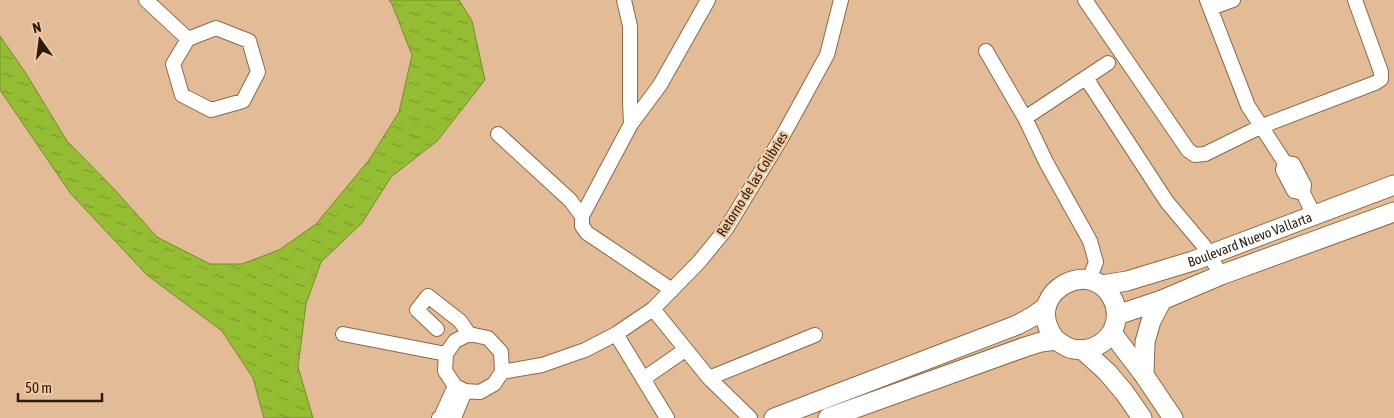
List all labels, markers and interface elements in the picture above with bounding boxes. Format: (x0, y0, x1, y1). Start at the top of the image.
north arrow (15, 15, 65, 65)
text: N (31, 19, 43, 36)
street label: Retorno de las Colibries (713, 129, 791, 239)
street label: Boulevard Nuevo Vallarta (1186, 209, 1314, 270)
scale bar (18, 370, 101, 402)
text: 50 m (25, 379, 52, 396)

